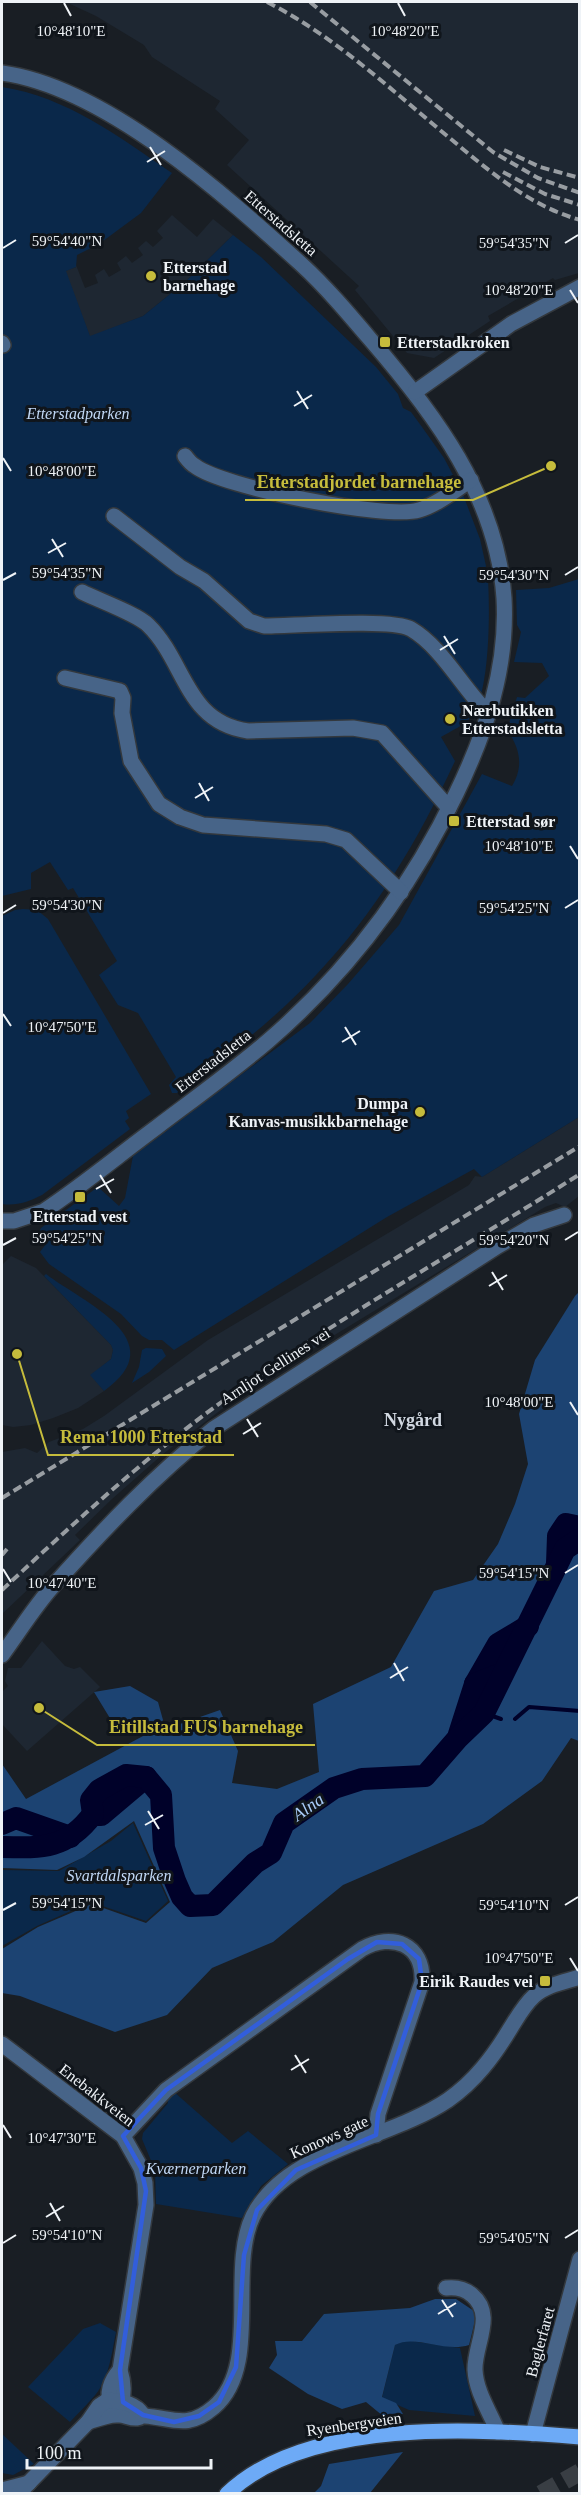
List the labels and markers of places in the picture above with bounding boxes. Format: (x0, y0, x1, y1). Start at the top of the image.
place label: Etterstad barnehage (163, 259, 235, 295)
marker: Etterstad barnehage (144, 269, 158, 283)
place label: Etterstadkroken (397, 334, 510, 351)
marker: Etterstadkroken (378, 335, 392, 349)
callout: Etterstadjordet barnehage (245, 464, 473, 500)
place label: Nærbutikken Etterstadsletta (462, 702, 562, 737)
marker: Nærbutikken Etterstadsletta (443, 712, 457, 726)
place label: Etterstad sør (466, 813, 555, 830)
marker: Etterstad sør (447, 814, 461, 828)
place label: Dumpa Kanvas-musikkbarnehage (228, 1095, 408, 1131)
marker: Dumpa Kanvas-musikkbarnehage (413, 1105, 427, 1119)
marker: Etterstad vest (73, 1190, 87, 1204)
place label: Etterstad vest (33, 1208, 128, 1225)
callout: Rema 1000 Etterstad (48, 1419, 234, 1455)
callout: Eitillstad FUS barnehage (97, 1709, 315, 1745)
place label: Eirik Raudes vei (419, 1973, 534, 1990)
marker: Eirik Raudes vei (538, 1974, 552, 1988)

